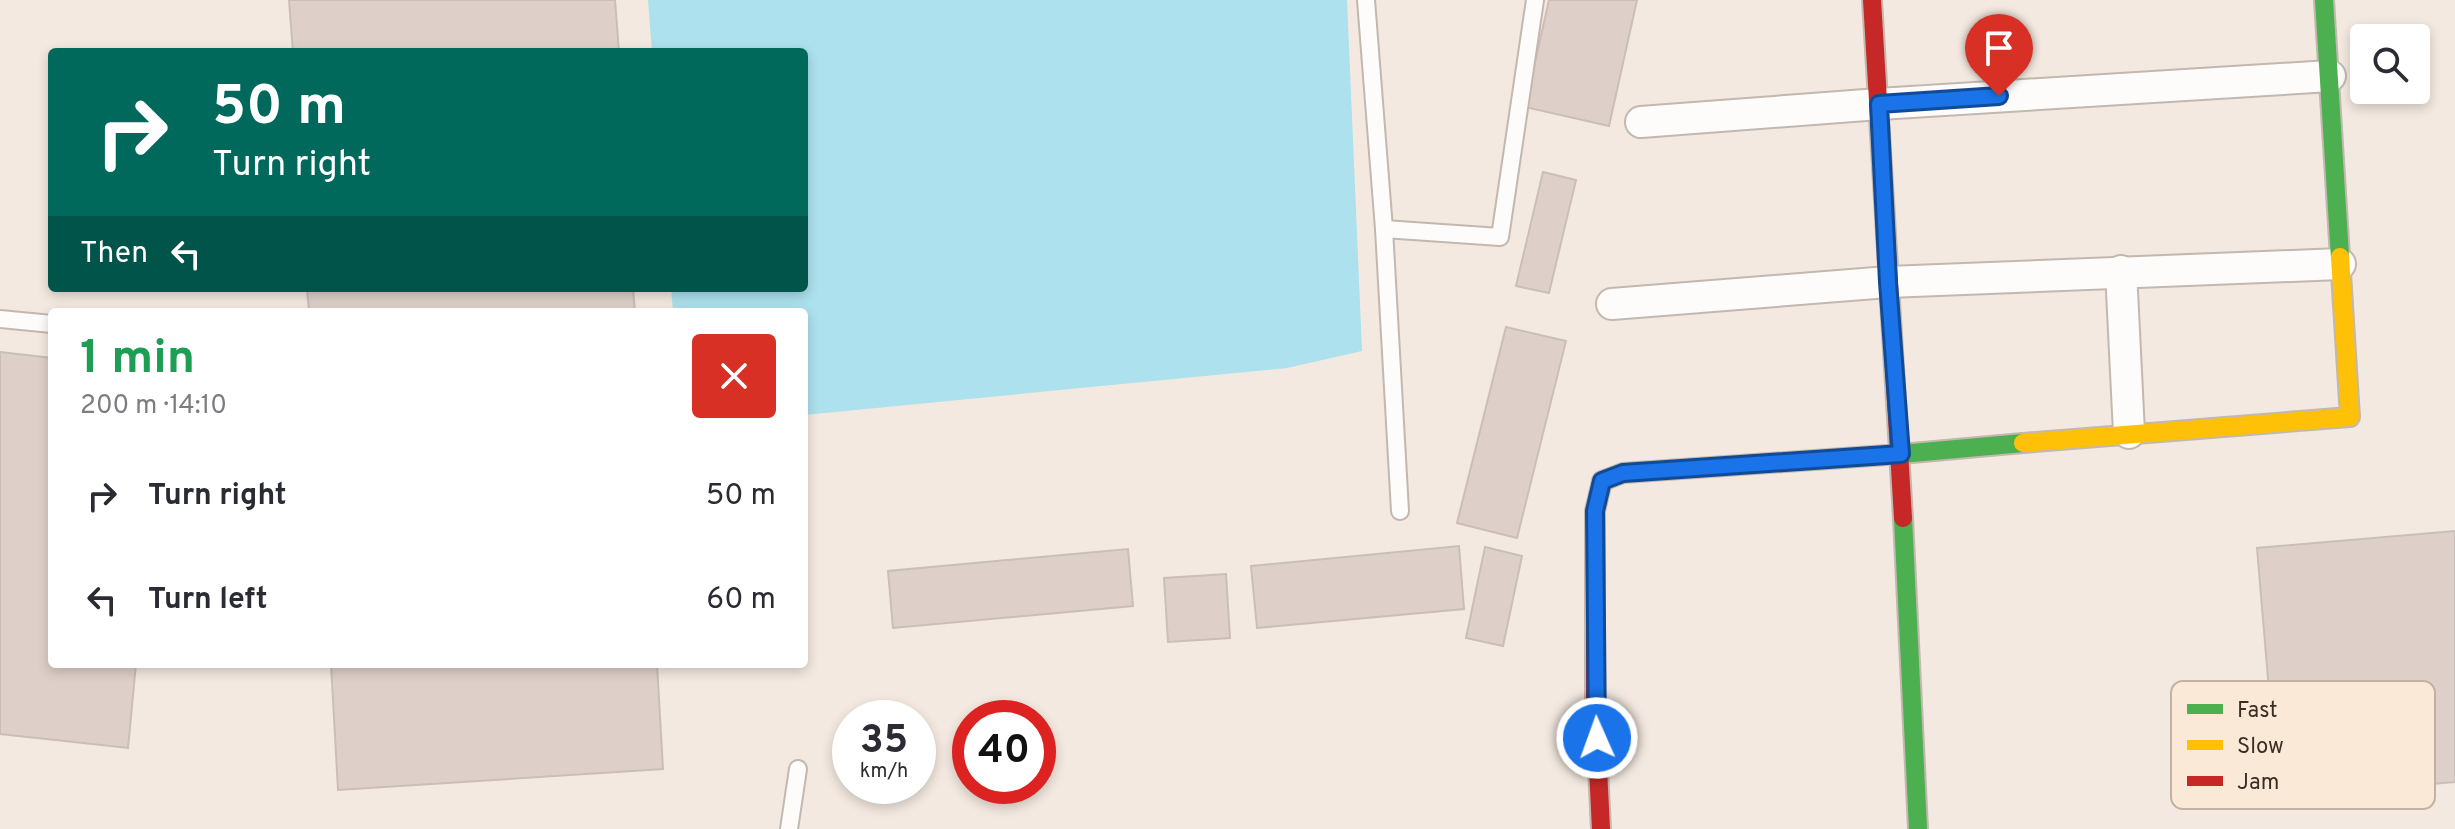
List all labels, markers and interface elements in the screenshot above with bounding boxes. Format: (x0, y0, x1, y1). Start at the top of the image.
pin (1965, 14.0, 2033, 96)
map controls (2350, 24, 2430, 104)
button: search (2350, 24, 2430, 104)
icon: arrive (1977, 26, 2021, 70)
text: 50 m (212, 74, 346, 144)
icon: right (80, 80, 184, 184)
text: Turn right (212, 143, 371, 189)
icon: left (164, 232, 208, 276)
text: Then (80, 236, 148, 273)
text: 1 min (80, 330, 195, 390)
button: close (692, 334, 776, 418)
text: 200 m · 14:10 (80, 390, 227, 423)
icon: right (80, 474, 124, 518)
text: Turn right (148, 478, 286, 515)
text: 50 m (706, 478, 776, 515)
icon: left (80, 578, 124, 622)
text: Turn left (148, 582, 268, 619)
text: 60 m (706, 582, 776, 619)
legend (2171, 681, 2435, 809)
position arrow (1555, 696, 1639, 780)
text: Fast (2237, 698, 2278, 725)
speed limit sign: 40 (952, 700, 1056, 804)
text: 35 (860, 717, 908, 767)
text: Slow (2237, 734, 2284, 761)
text: km/h (860, 759, 908, 785)
text: Jam (2237, 770, 2280, 797)

